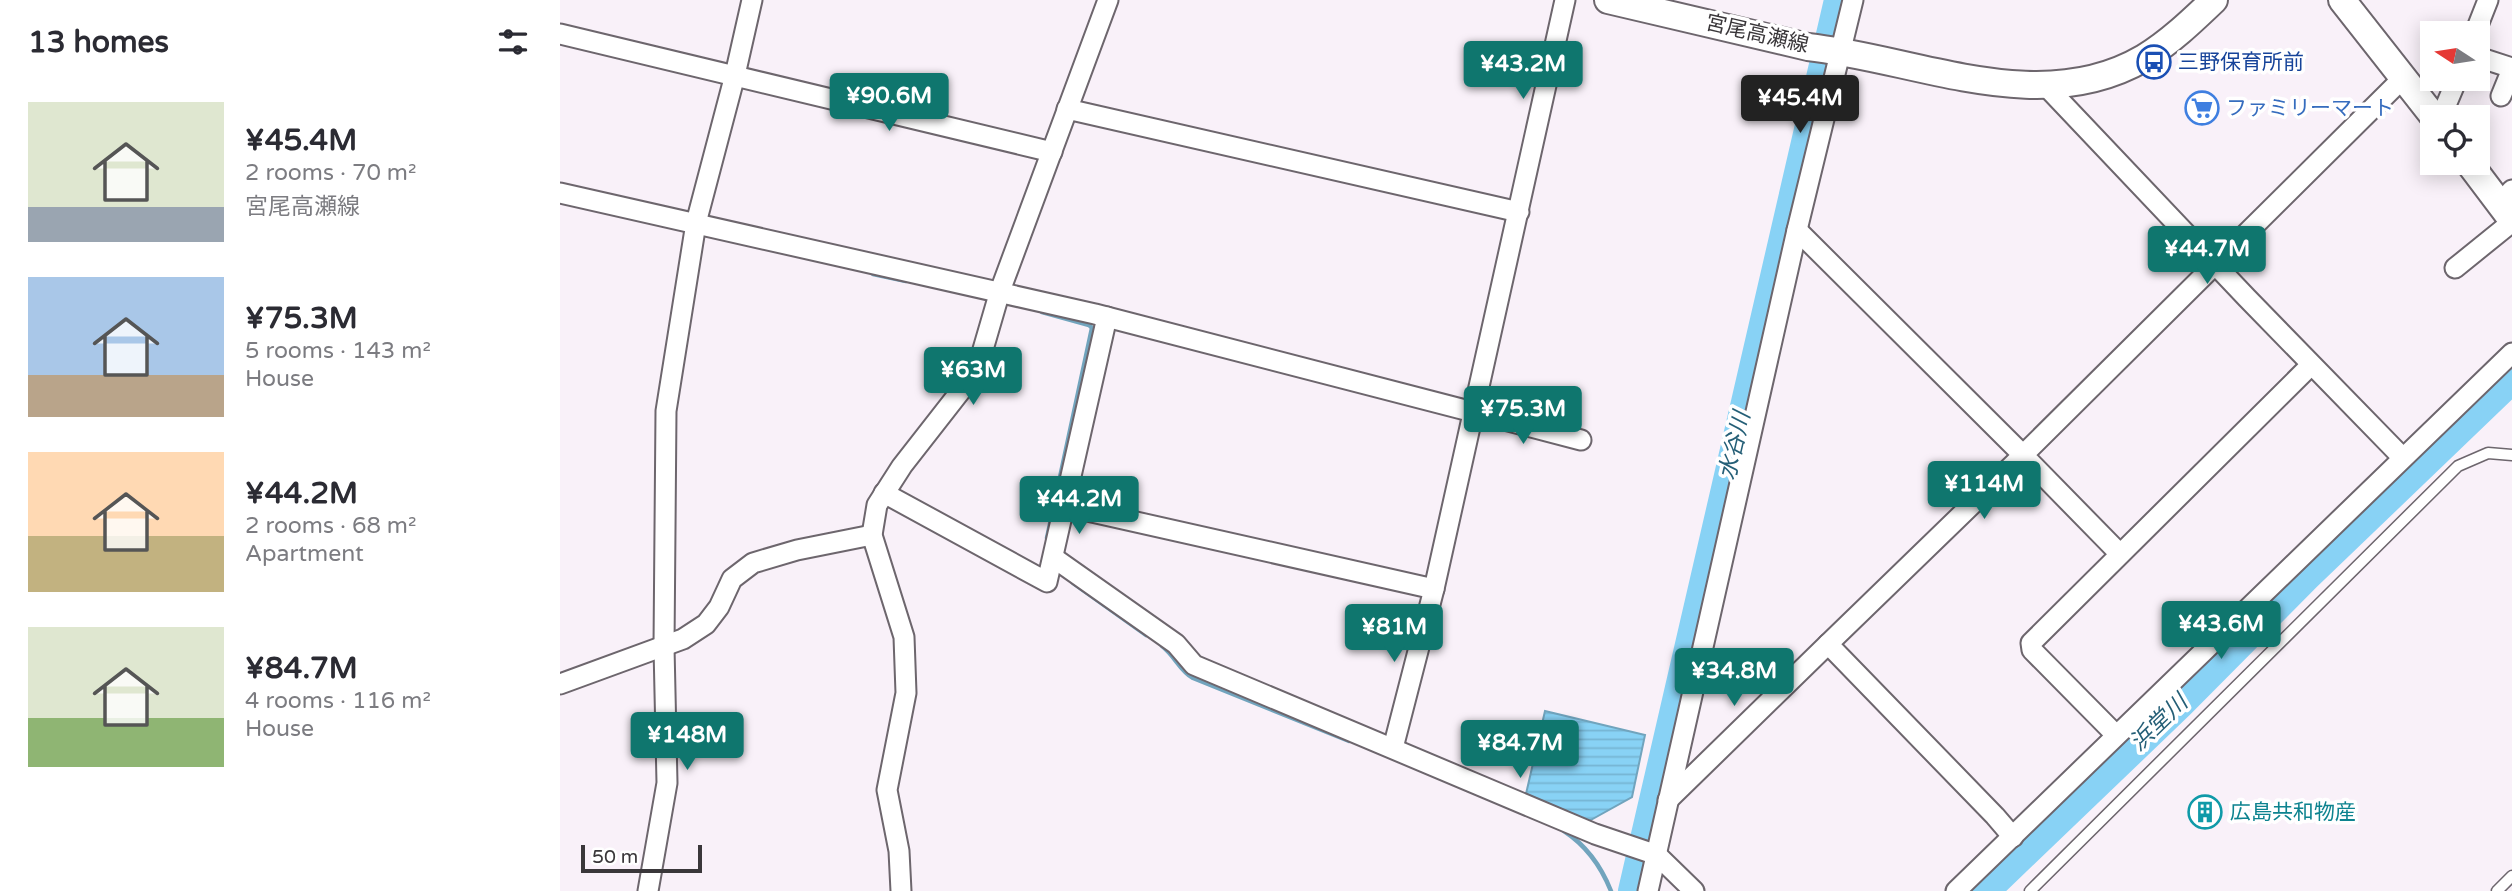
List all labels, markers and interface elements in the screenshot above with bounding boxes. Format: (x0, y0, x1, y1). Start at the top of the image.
street label: 宮尾高瀬線 (1703, 10, 1811, 58)
north arrow (2420, 21, 2490, 91)
map controls (2420, 21, 2490, 175)
icon: filters (494, 23, 532, 61)
text: 13 homes (28, 24, 169, 61)
pin: ¥43.2M (1466, 42, 1580, 101)
bus stop icon: 三野保育所前 (2135, 43, 2173, 81)
text: ¥43.2M (1480, 50, 1566, 78)
place label: 三野保育所前 (2178, 50, 2304, 75)
pin: ¥90.6M (832, 74, 946, 133)
pin: ¥45.4M (1743, 76, 1857, 135)
text: ¥90.6M (846, 82, 932, 110)
text: ¥45.4M (1757, 84, 1843, 112)
supermarket icon: ファミリーマート (2183, 89, 2221, 127)
place label: ファミリーマート (2226, 96, 2394, 121)
button: locate (2420, 105, 2490, 175)
text: ¥45.4M (245, 122, 357, 159)
icon: home (84, 130, 168, 214)
text: 2 rooms · 70 m² (245, 159, 416, 187)
text: 宮尾高瀬線 (245, 193, 360, 221)
pin: ¥44.7M (2150, 226, 2264, 286)
text: ¥44.7M (2164, 235, 2250, 263)
text: ¥75.3M (245, 300, 358, 337)
icon: home (84, 305, 168, 389)
text: 5 rooms · 143 m² (245, 337, 431, 365)
pin: ¥63M (932, 348, 1014, 407)
text: ¥63M (940, 356, 1006, 384)
text: House (245, 365, 314, 393)
pin: ¥75.3M (1466, 386, 1580, 446)
text: ¥75.3M (1480, 395, 1566, 423)
water label: 水谷川 (1714, 406, 1757, 483)
pin: ¥114M (1935, 462, 2033, 521)
text: ¥114M (1944, 470, 2024, 498)
text: ¥44.2M (245, 475, 358, 512)
pin: ¥44.2M (1022, 476, 1136, 536)
icon: home (84, 480, 168, 564)
text: ¥44.2M (1036, 485, 1122, 513)
text: 2 rooms · 68 m² (245, 512, 416, 540)
text: Apartment (245, 540, 364, 568)
pin: ¥43.6M (2164, 602, 2278, 661)
pin: ¥81M (1353, 604, 1435, 664)
text: ¥43.6M (2178, 610, 2264, 638)
text: ¥81M (1361, 613, 1427, 641)
pin: ¥34.8M (1677, 648, 1791, 708)
text: ¥84.7M (245, 650, 358, 687)
icon: home (84, 655, 168, 739)
text: ¥34.8M (1691, 657, 1777, 685)
text: 4 rooms · 116 m² (245, 687, 431, 715)
water label: 浜堂川 (2124, 687, 2196, 757)
pin: ¥148M (638, 712, 736, 772)
text: House (245, 715, 314, 743)
pin: ¥84.7M (1463, 720, 1577, 780)
text: ¥148M (647, 721, 727, 749)
text: ¥84.7M (1477, 729, 1563, 757)
building icon: 広島共和物産 (2186, 793, 2224, 831)
place label: 広島共和物産 (2230, 800, 2356, 825)
scale bar (581, 842, 702, 874)
text: 50 m (592, 846, 638, 868)

